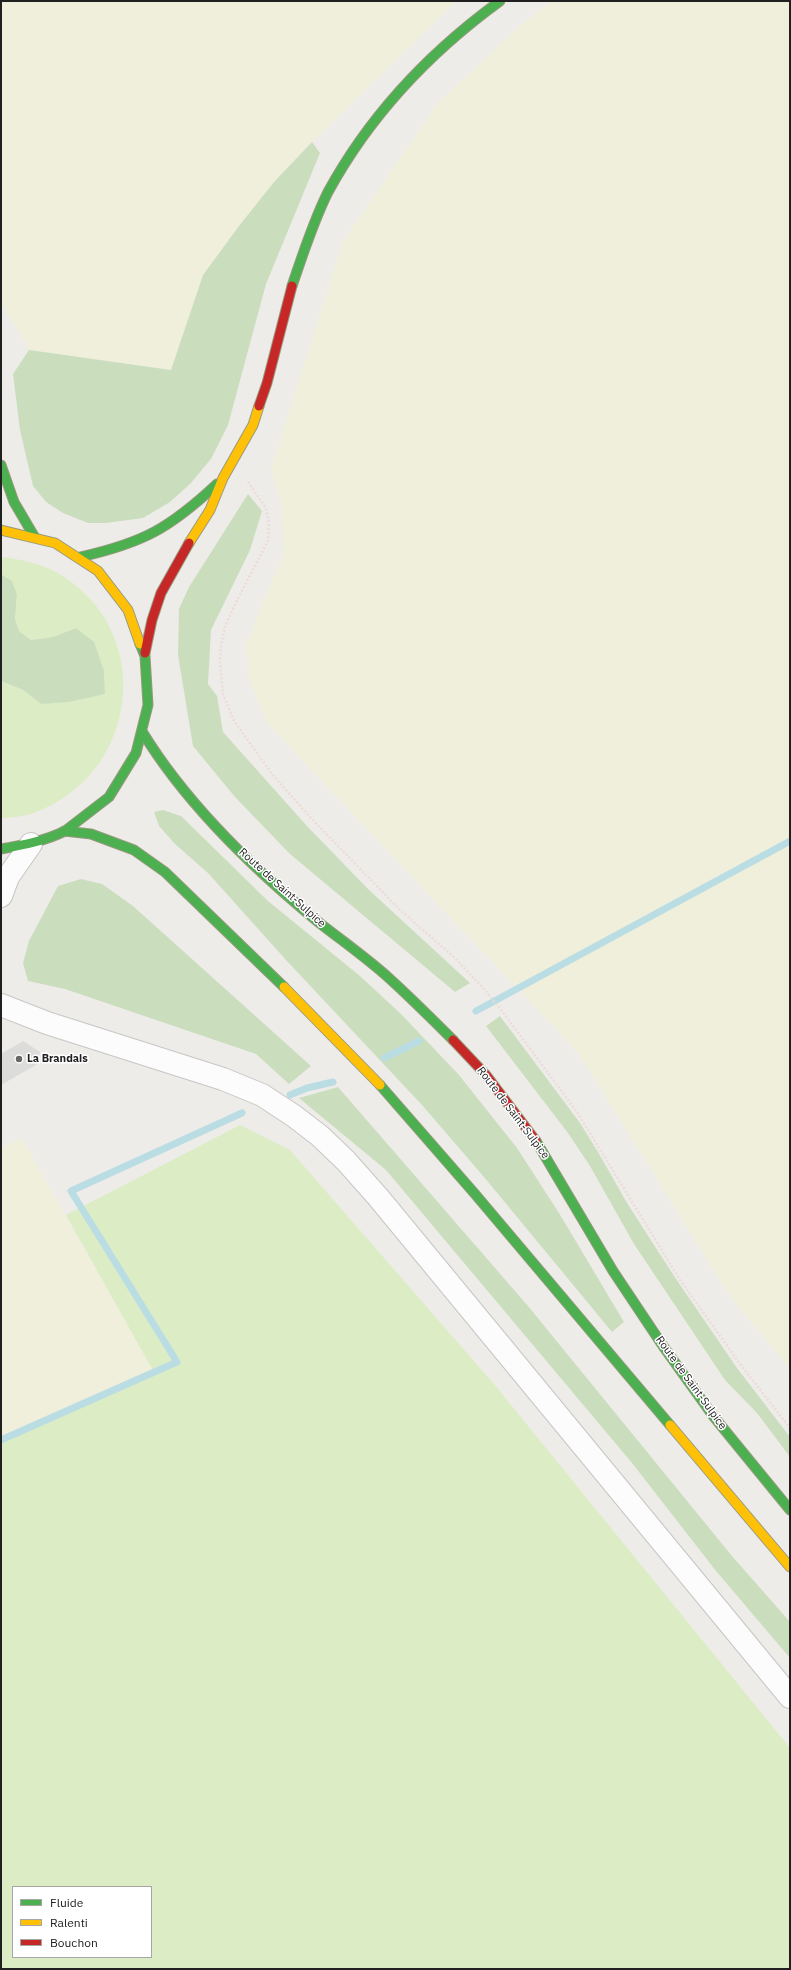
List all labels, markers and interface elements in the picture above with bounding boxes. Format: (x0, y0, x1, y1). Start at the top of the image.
street label: Route de Saint-Sulpice (236, 846, 328, 930)
place label: La Brandais (27, 1052, 88, 1066)
marker: La Brandais (14, 1054, 24, 1064)
street label: Route de Saint-Sulpice (474, 1064, 552, 1162)
street label: Route de Saint-Sulpice (653, 1334, 729, 1432)
legend (12, 1886, 152, 1958)
text: Fluide (50, 1895, 83, 1910)
text: Ralenti (50, 1915, 88, 1930)
text: Bouchon (50, 1935, 98, 1950)

